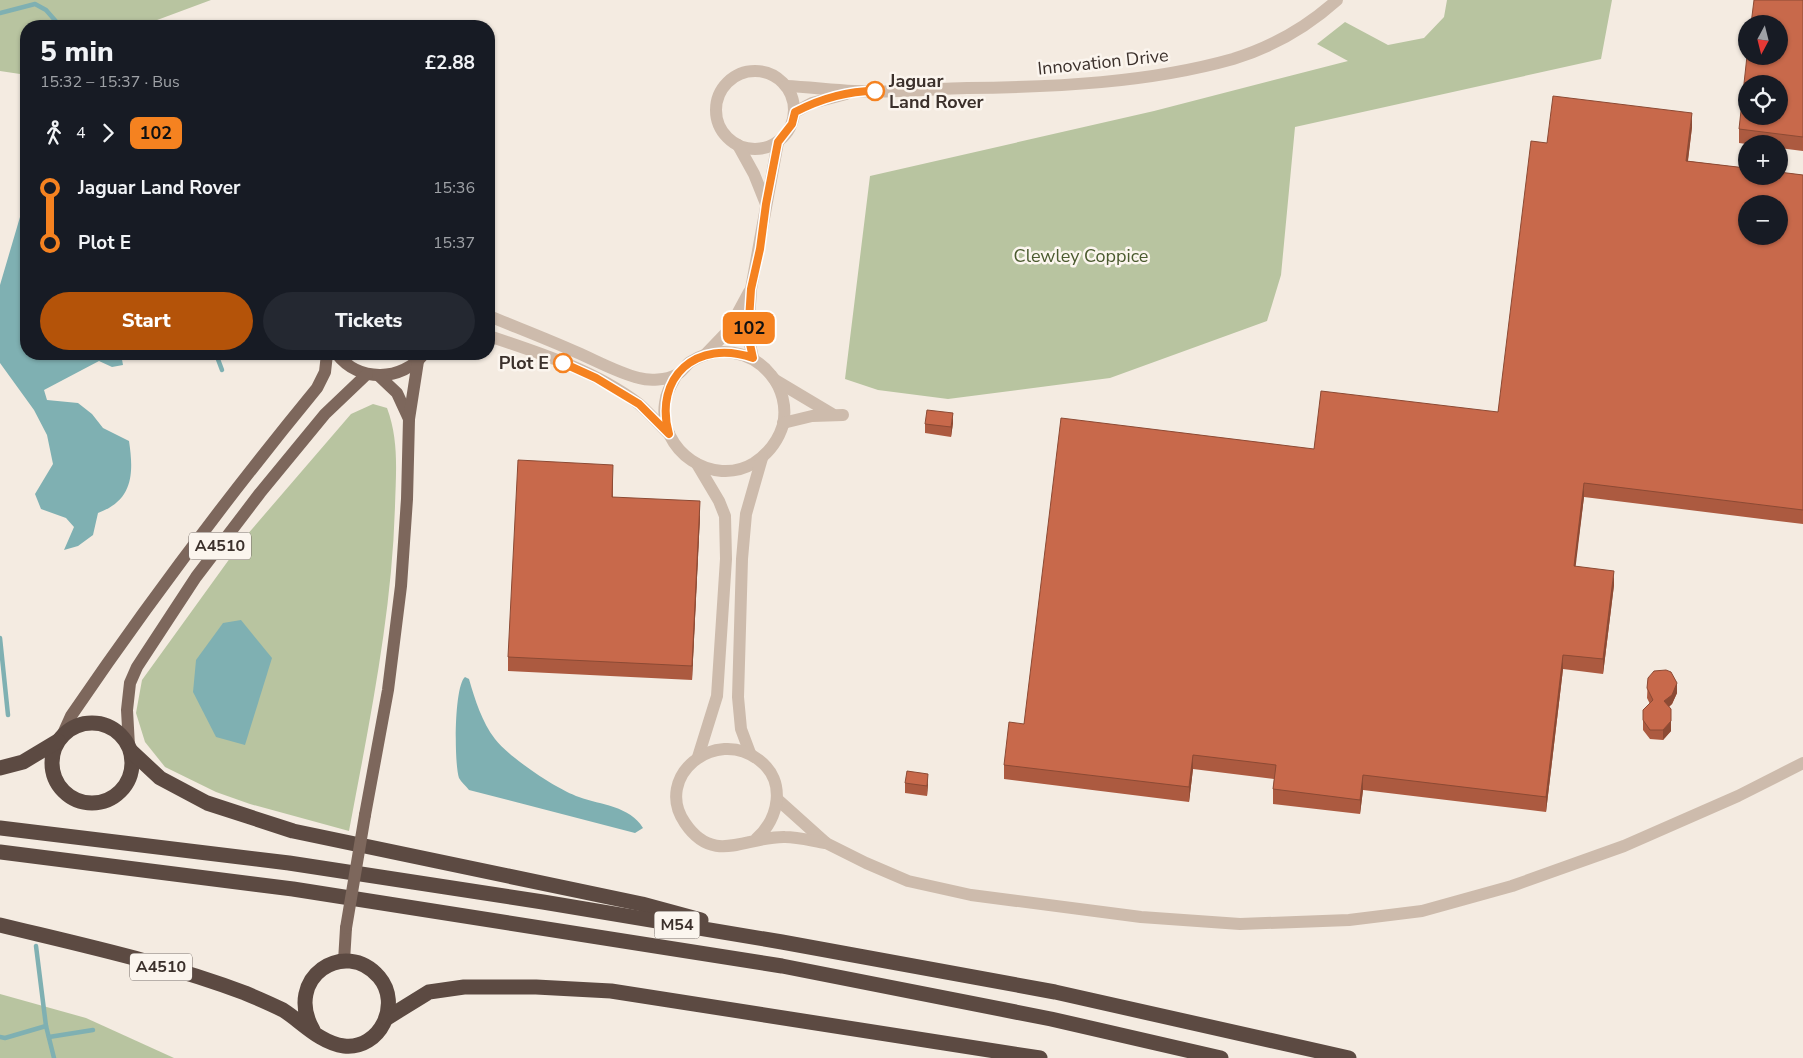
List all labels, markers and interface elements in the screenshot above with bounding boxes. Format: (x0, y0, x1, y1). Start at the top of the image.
north arrow (1738, 15, 1788, 65)
map controls (1738, 15, 1788, 245)
text: 5 min (40, 33, 114, 71)
street label: Innovation Drive (1036, 43, 1170, 81)
text: £2.88 (425, 50, 475, 76)
place label: Jaguar Land Rover (888, 69, 984, 114)
text: 15:32 – 15:37 · Bus (40, 71, 180, 93)
button: locate (1738, 75, 1788, 125)
marker: Jaguar Land Rover (865, 81, 885, 101)
icon: walk (40, 119, 68, 147)
icon: forward (94, 119, 122, 147)
text: 102 (140, 121, 172, 145)
text: 4 (76, 122, 86, 144)
button: + (1738, 135, 1788, 185)
text: Jaguar Land Rover (78, 175, 240, 201)
text: 15:36 (433, 177, 475, 199)
button: − (1738, 195, 1788, 245)
text: Plot E (78, 230, 131, 256)
text: 15:37 (433, 232, 475, 254)
park label: Clewley Coppice (1014, 244, 1148, 268)
button: Start (40, 292, 253, 350)
button: Tickets (263, 292, 475, 350)
line badge: 102 (720, 312, 778, 344)
text: 102 (733, 316, 765, 340)
place label: Plot E (499, 351, 549, 375)
marker: Plot E (553, 353, 573, 373)
road number: A4510 (189, 532, 251, 560)
road number: M54 (654, 912, 700, 938)
road number: A4510 (130, 954, 192, 980)

